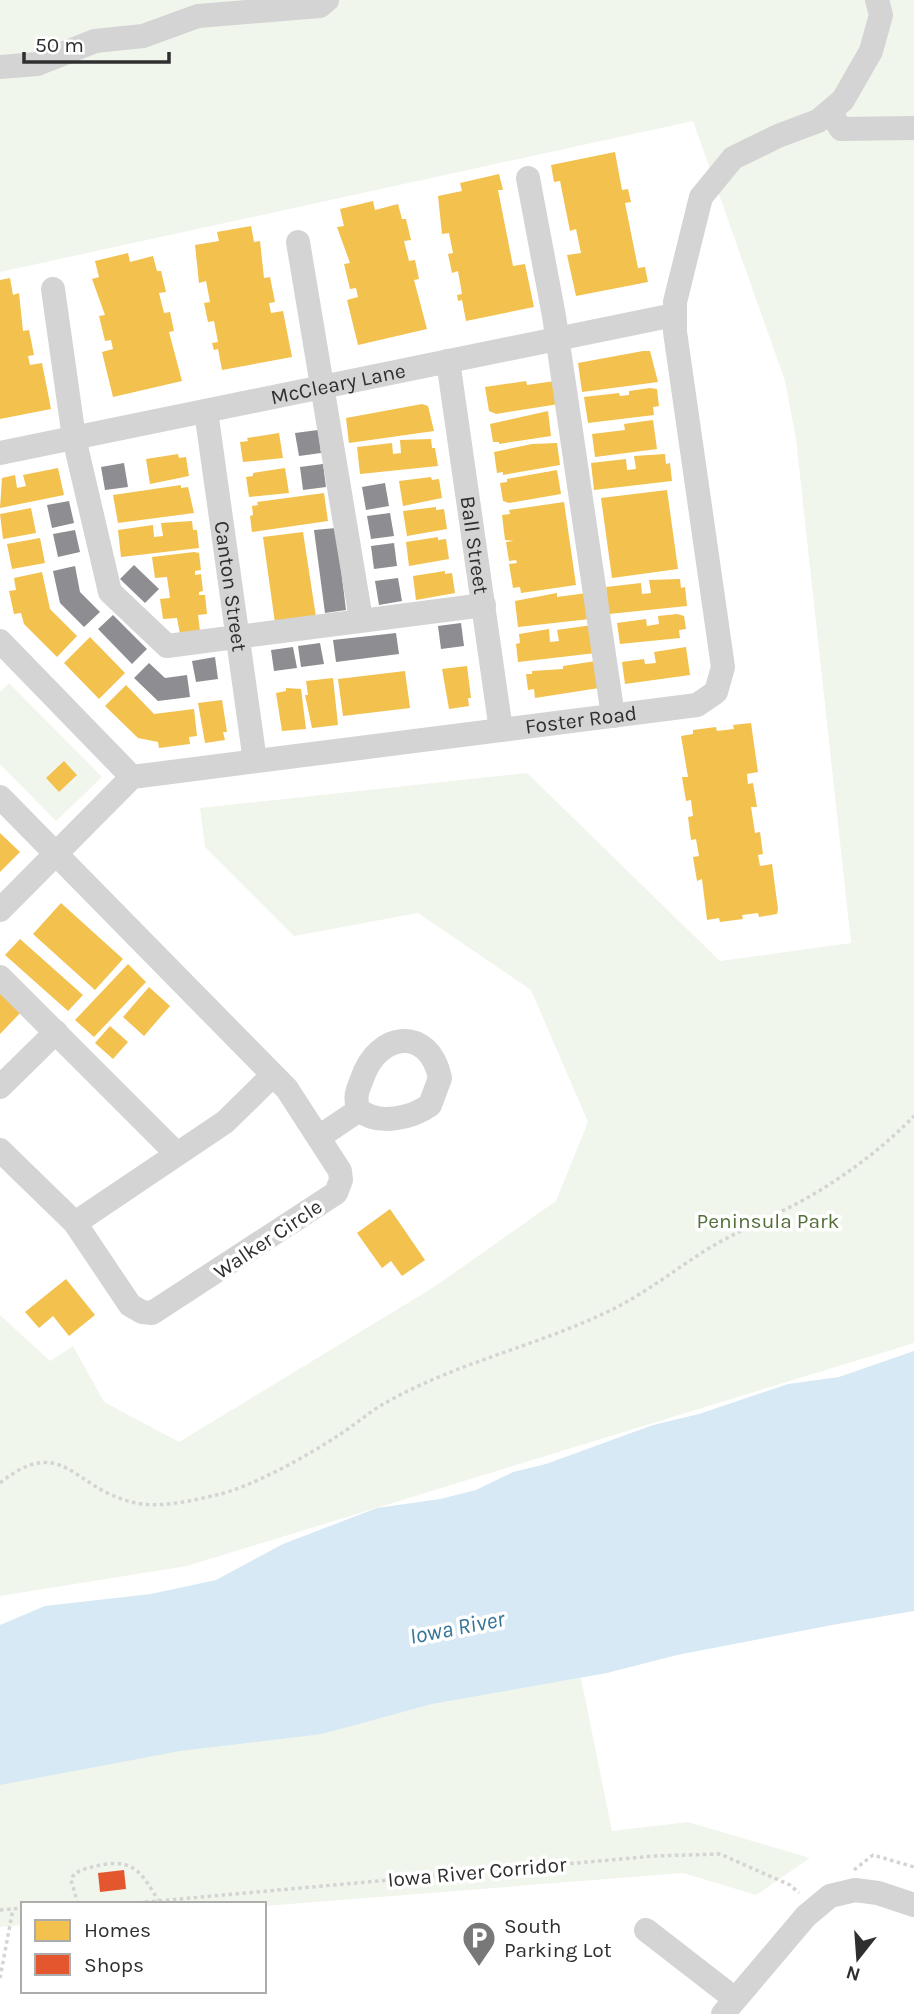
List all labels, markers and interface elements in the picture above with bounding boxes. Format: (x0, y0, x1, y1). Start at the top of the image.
scale bar (24, 21, 170, 65)
text: 50 m (35, 33, 84, 57)
street label: McCleary Lane (268, 358, 408, 409)
street label: Ball Street (456, 494, 493, 596)
street label: Canton Street (210, 519, 252, 653)
street label: Foster Road (524, 701, 638, 739)
street label: Walker Circle (209, 1194, 327, 1284)
park label: Peninsula Park (697, 1209, 840, 1233)
water label: Iowa River (407, 1605, 508, 1650)
street label: Iowa River Corridor (387, 1852, 568, 1892)
legend (21, 1902, 266, 1993)
place label: South Parking Lot (504, 1914, 612, 1962)
text: Homes (84, 1918, 151, 1942)
parking icon: South Parking Lot (460, 1919, 498, 1968)
north arrow (823, 1923, 893, 1993)
text: Shops (84, 1953, 144, 1977)
text: N (844, 1961, 863, 1986)

